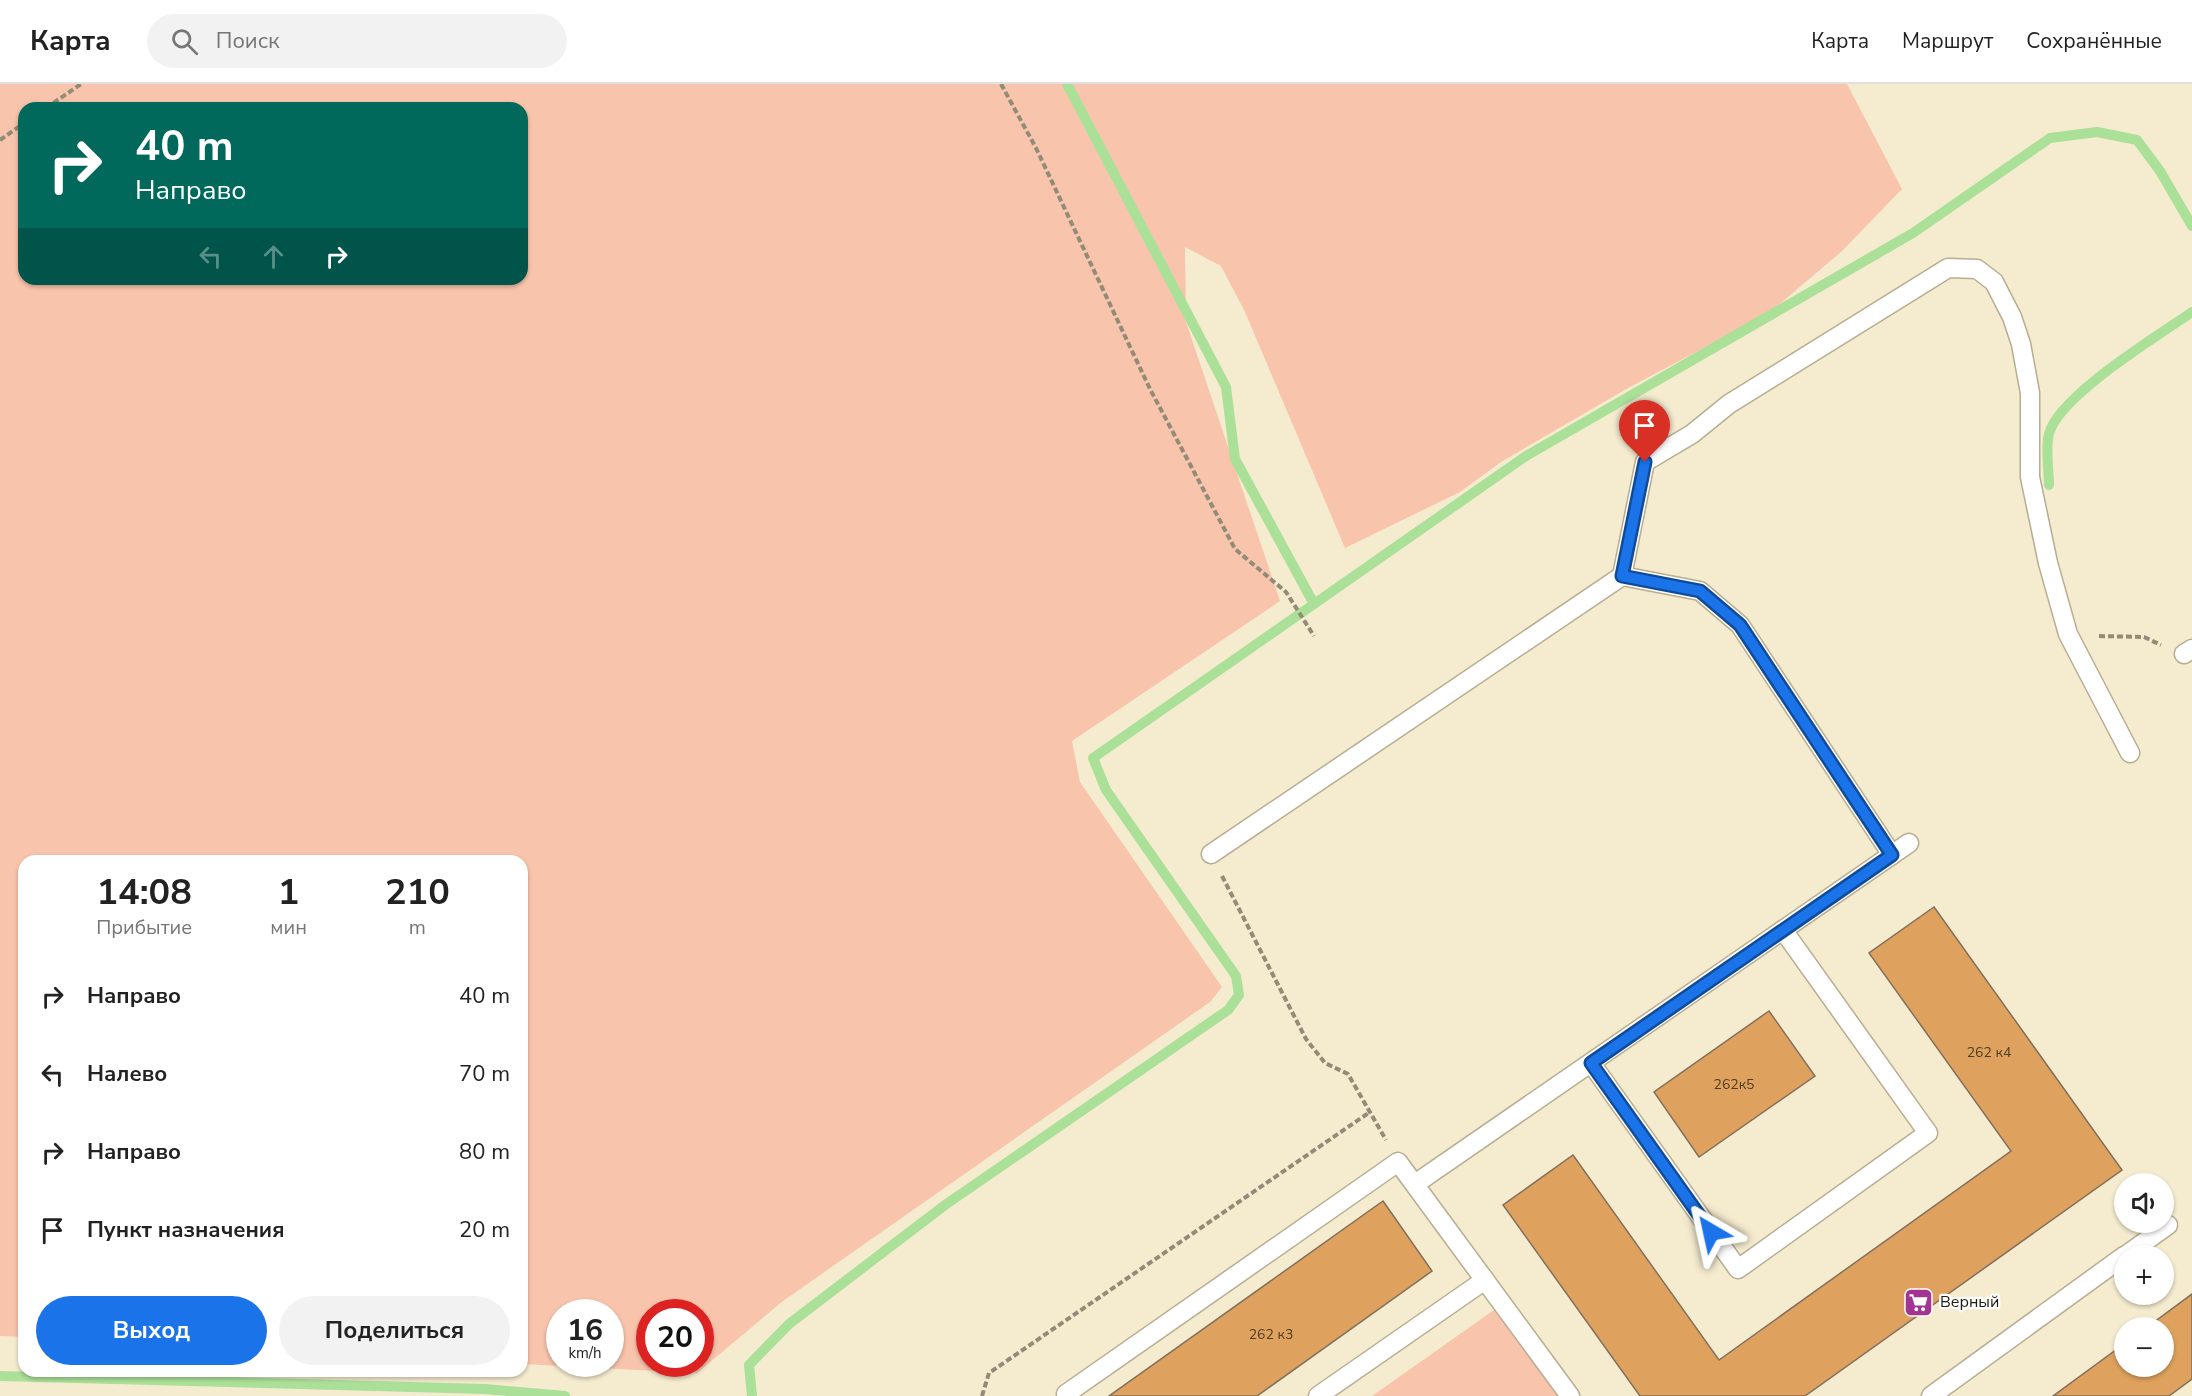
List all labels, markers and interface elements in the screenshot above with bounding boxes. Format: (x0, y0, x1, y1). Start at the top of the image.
search box (147, 14, 567, 68)
text: Карта (30, 22, 111, 60)
icon: search (168, 25, 201, 58)
text: Поиск (216, 26, 280, 56)
text: Карта (1811, 27, 1869, 55)
text: Маршрут (1902, 27, 1993, 55)
text: Сохранённые (2026, 27, 2162, 55)
text: 40 m (135, 118, 234, 175)
icon: right (36, 126, 114, 204)
text: Направо (135, 172, 246, 209)
icon: left (194, 240, 227, 273)
icon: ahead (257, 240, 290, 273)
icon: right (320, 240, 353, 273)
pin (1619, 400, 1670, 462)
icon: arrive (1628, 409, 1661, 442)
text: 14:08 (96, 868, 192, 917)
text: 1 (278, 868, 299, 917)
text: 210 (385, 868, 450, 917)
text: Прибытие (96, 914, 192, 941)
text: мин (270, 914, 307, 941)
text: m (409, 914, 426, 941)
icon: right (36, 980, 69, 1013)
text: Направо (87, 981, 181, 1011)
text: 40 m (459, 981, 510, 1011)
house number: 262 к4 (1967, 1043, 2011, 1062)
icon: left (36, 1058, 69, 1091)
text: Налево (87, 1059, 167, 1089)
text: 70 m (459, 1059, 510, 1089)
house number: 262к5 (1714, 1075, 1754, 1094)
icon: right (36, 1136, 69, 1169)
text: Направо (87, 1137, 181, 1167)
text: 80 m (459, 1137, 510, 1167)
map controls (2114, 1173, 2174, 1377)
button: sound (2114, 1173, 2174, 1233)
position arrow (1679, 1200, 1743, 1264)
icon: arrive (36, 1214, 69, 1247)
text: Пункт назначения (87, 1215, 285, 1245)
text: 20 m (459, 1215, 510, 1245)
button: + (2114, 1245, 2174, 1305)
supermarket icon: Верный (1903, 1286, 1935, 1318)
place label: Верный (1940, 1291, 1999, 1313)
button: Выход (36, 1296, 267, 1365)
button: Поделиться (279, 1296, 510, 1365)
speed limit sign: 20 (636, 1299, 714, 1377)
text: 16 (567, 1310, 603, 1351)
button: − (2114, 1317, 2174, 1377)
house number: 262 к3 (1249, 1325, 1293, 1344)
text: km/h (568, 1343, 602, 1363)

